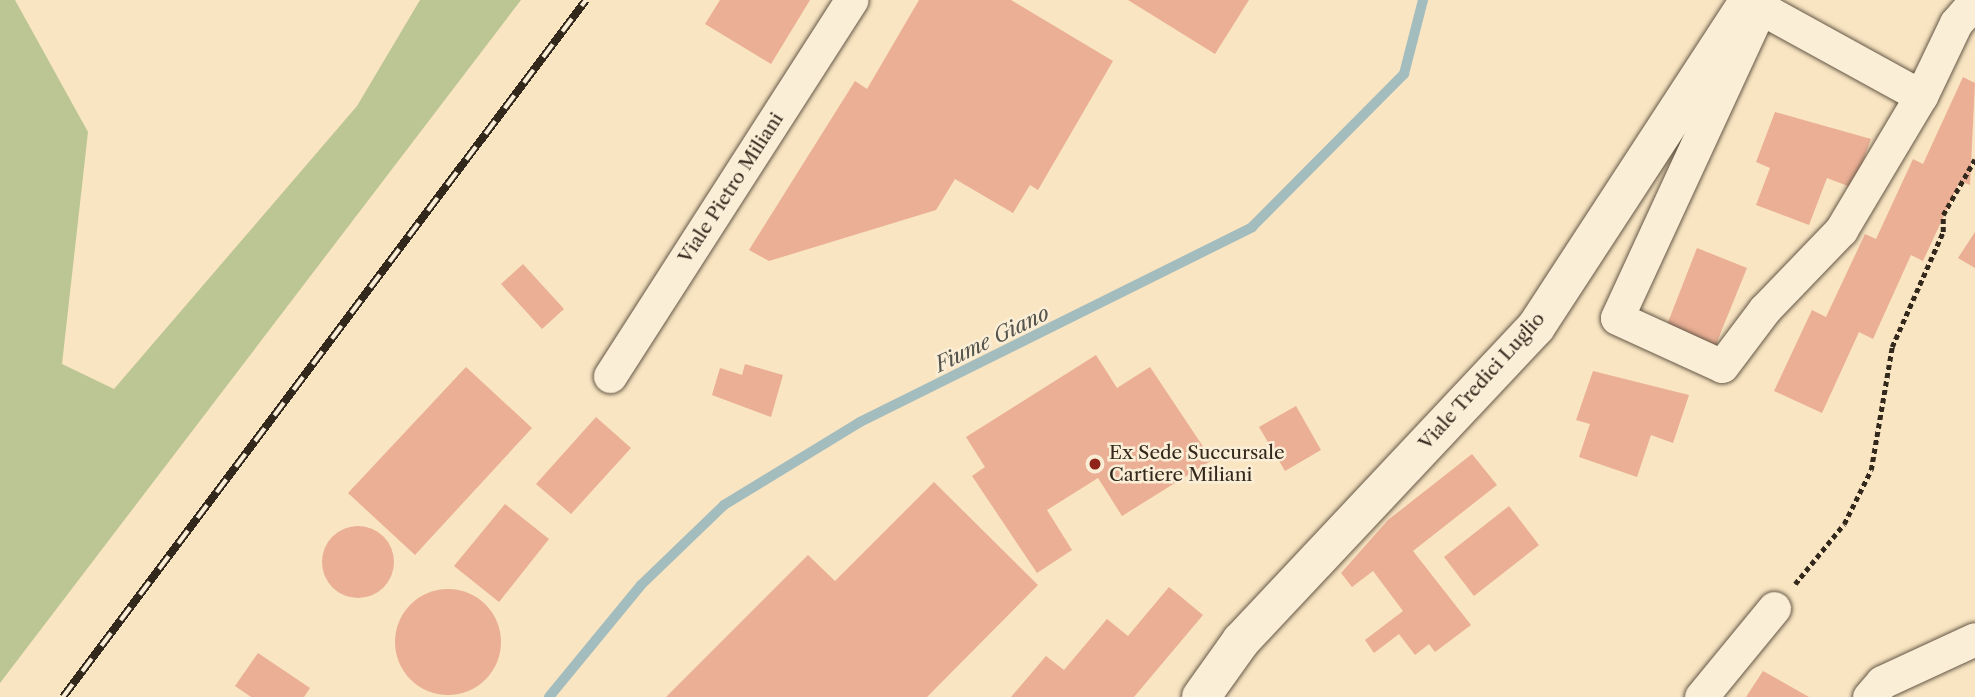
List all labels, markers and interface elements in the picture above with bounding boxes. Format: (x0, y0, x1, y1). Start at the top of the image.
street label: Viale Pietro Miliani (674, 108, 788, 268)
water label: Fiume Giano (931, 300, 1053, 378)
street label: Viale Tredici Luglio (1414, 307, 1550, 455)
place label: Ex Sede Succursale Cartiere Miliani (1109, 442, 1285, 486)
marker: Ex Sede Succursale Cartiere Miliani (1087, 456, 1103, 472)

